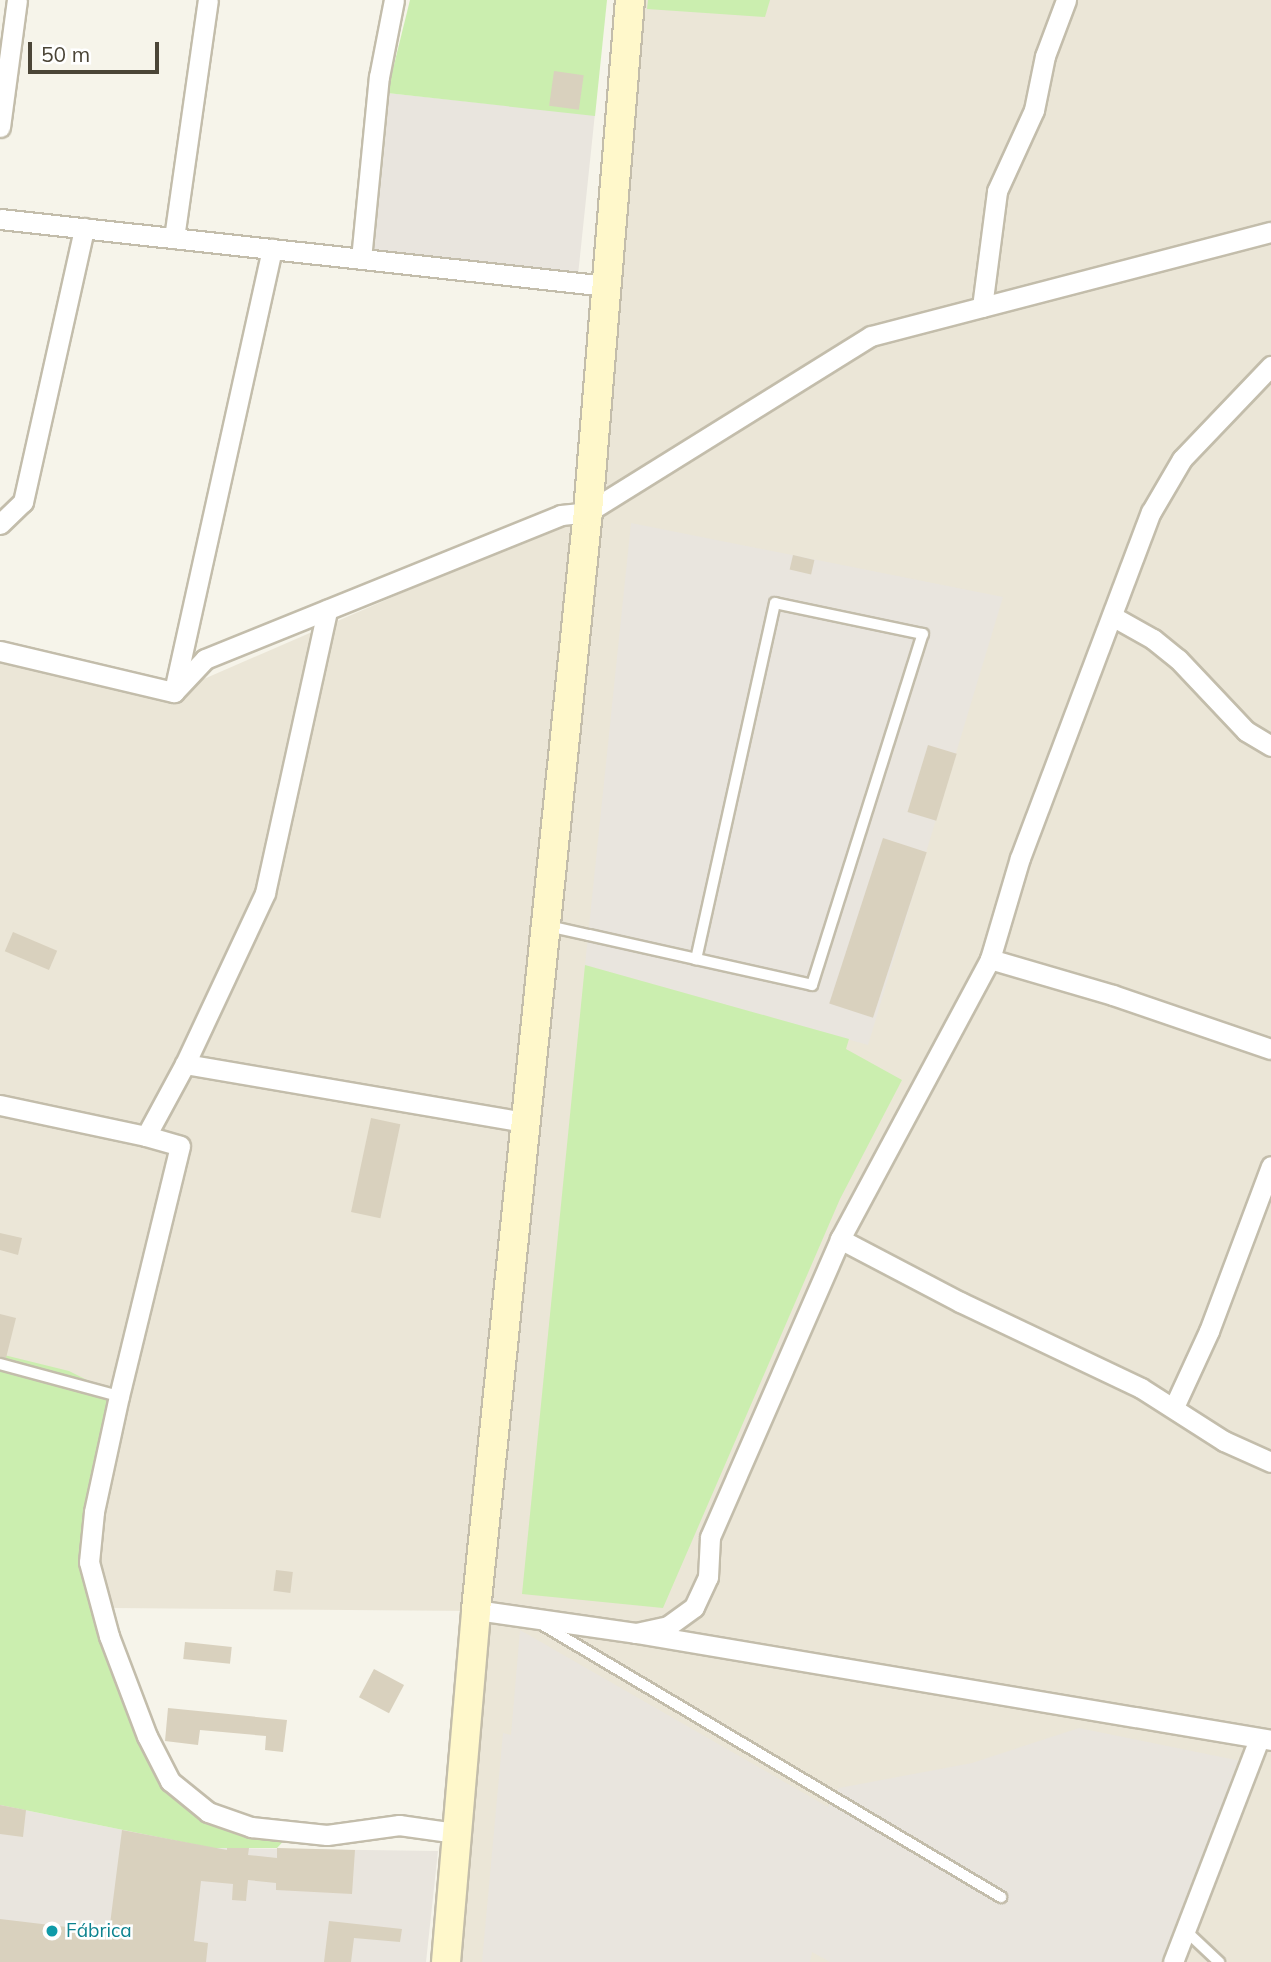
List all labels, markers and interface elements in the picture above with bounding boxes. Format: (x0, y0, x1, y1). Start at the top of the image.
scale bar (32, 28, 163, 72)
text: 50 m (41, 41, 90, 67)
place label: Fábrica (66, 1920, 132, 1942)
marker: Fábrica (44, 1923, 60, 1939)

